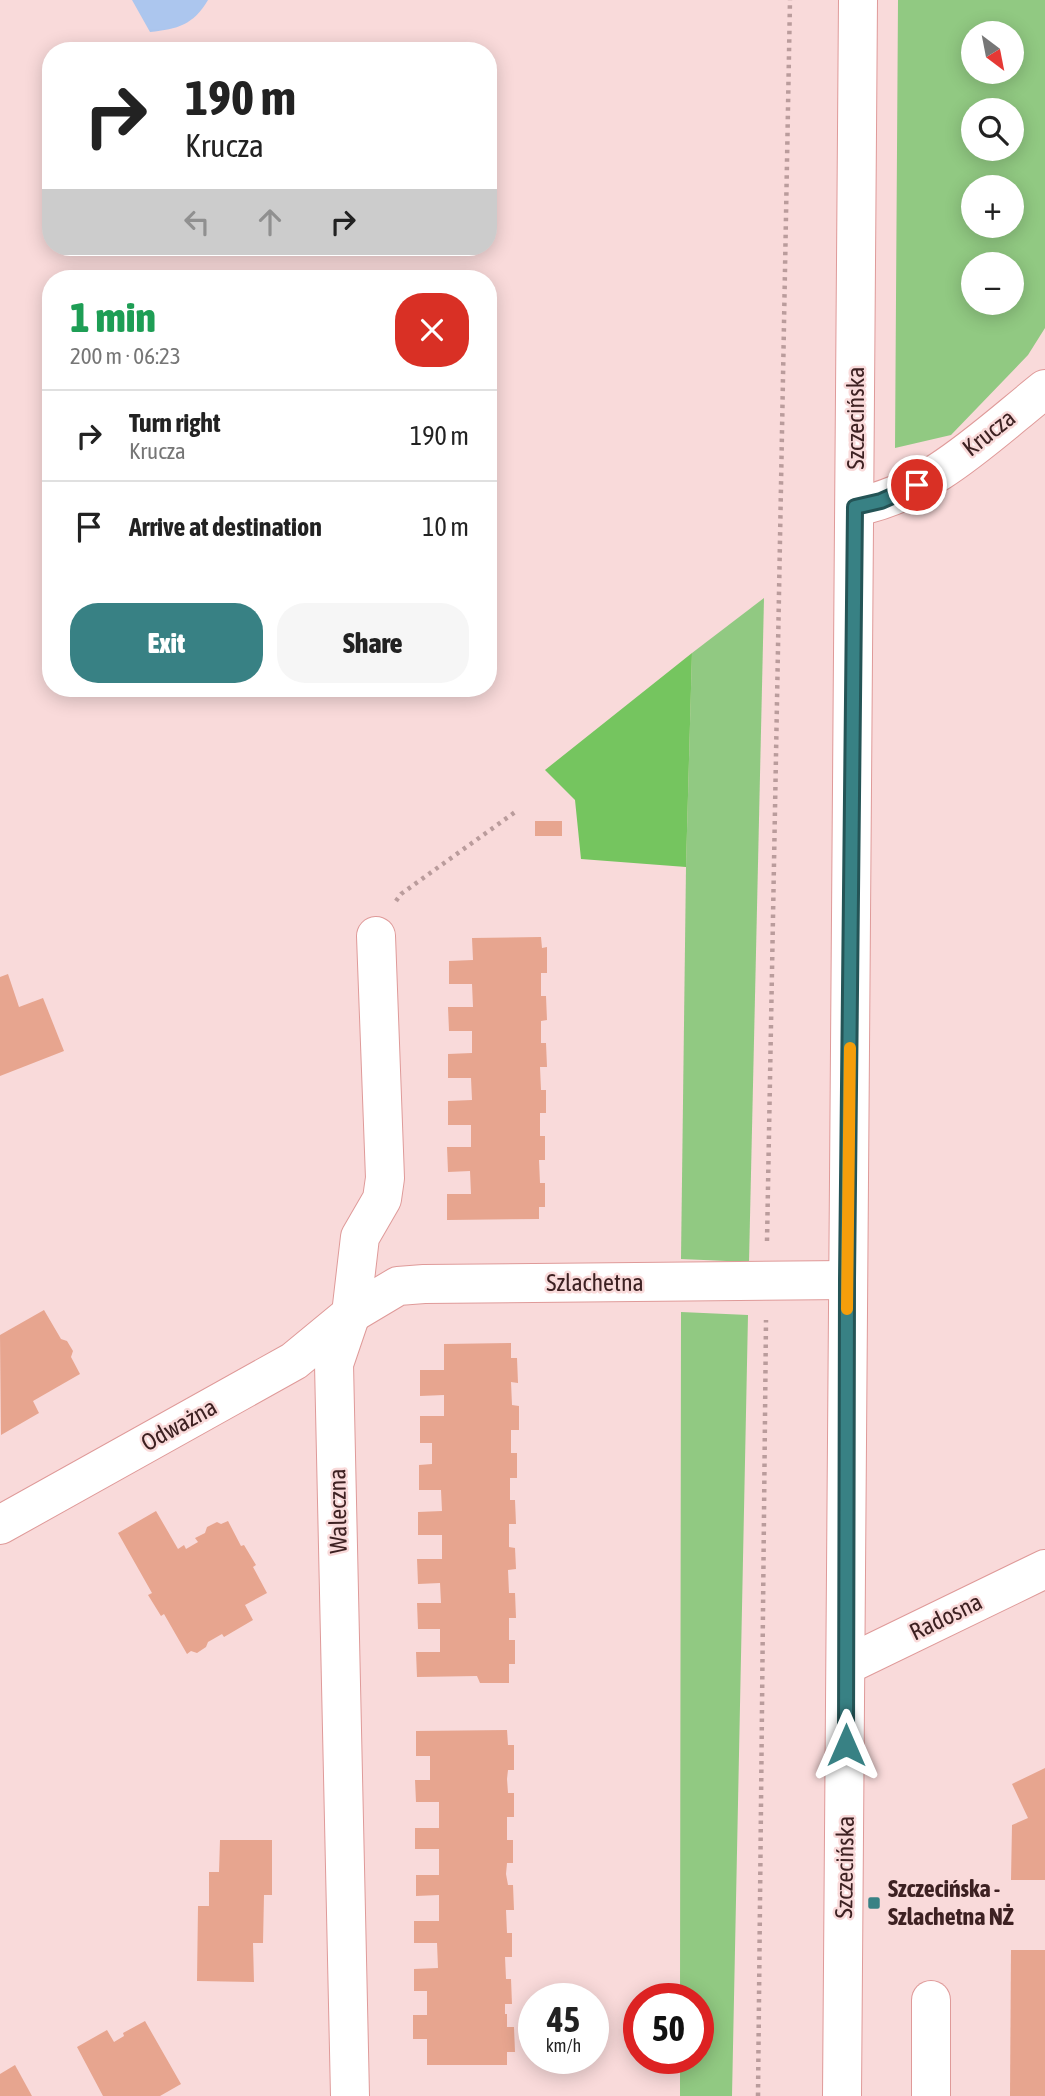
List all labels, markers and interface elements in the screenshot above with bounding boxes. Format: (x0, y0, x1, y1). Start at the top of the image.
north arrow (961, 21, 1024, 84)
map controls (961, 21, 1024, 315)
text: 190 m (185, 69, 296, 125)
icon: right (70, 70, 161, 161)
button: search (961, 98, 1024, 161)
text: Krucza (185, 127, 264, 164)
button: + (961, 175, 1024, 238)
icon: left (178, 203, 216, 241)
icon: ahead (251, 203, 289, 241)
icon: right (324, 203, 362, 241)
button: − (961, 252, 1024, 315)
text: 1 min (70, 293, 156, 341)
button: close (395, 293, 469, 367)
text: 200 m · 06:23 (70, 343, 181, 369)
street label: Szczecińska (842, 367, 869, 469)
street label: Krucza (957, 404, 1020, 461)
text: Turn right (129, 408, 220, 438)
icon: right (70, 417, 108, 455)
text: 190 m (410, 421, 469, 451)
text: Krucza (129, 438, 186, 464)
pin (887, 455, 947, 515)
icon: arrive (898, 466, 936, 504)
icon: arrive (70, 508, 108, 546)
text: Arrive at destination (129, 512, 322, 542)
text: 10 m (422, 512, 469, 542)
button: Exit (70, 603, 263, 683)
button: Share (277, 603, 469, 683)
street label: Szlachetna (546, 1269, 644, 1296)
street label: Odważna (136, 1393, 221, 1456)
street label: Waleczna (323, 1468, 352, 1554)
street label: Radosna (905, 1588, 986, 1646)
position arrow (809, 1708, 883, 1782)
street label: Szczecińska (830, 1815, 859, 1919)
place label: Szczecińska - Szlachetna NŻ (888, 1875, 1014, 1930)
marker: Szczecińska - Szlachetna NŻ (866, 1895, 882, 1911)
speed limit sign: 50 (623, 1983, 714, 2074)
text: 45 (547, 1999, 580, 2039)
text: km/h (546, 2035, 581, 2056)

